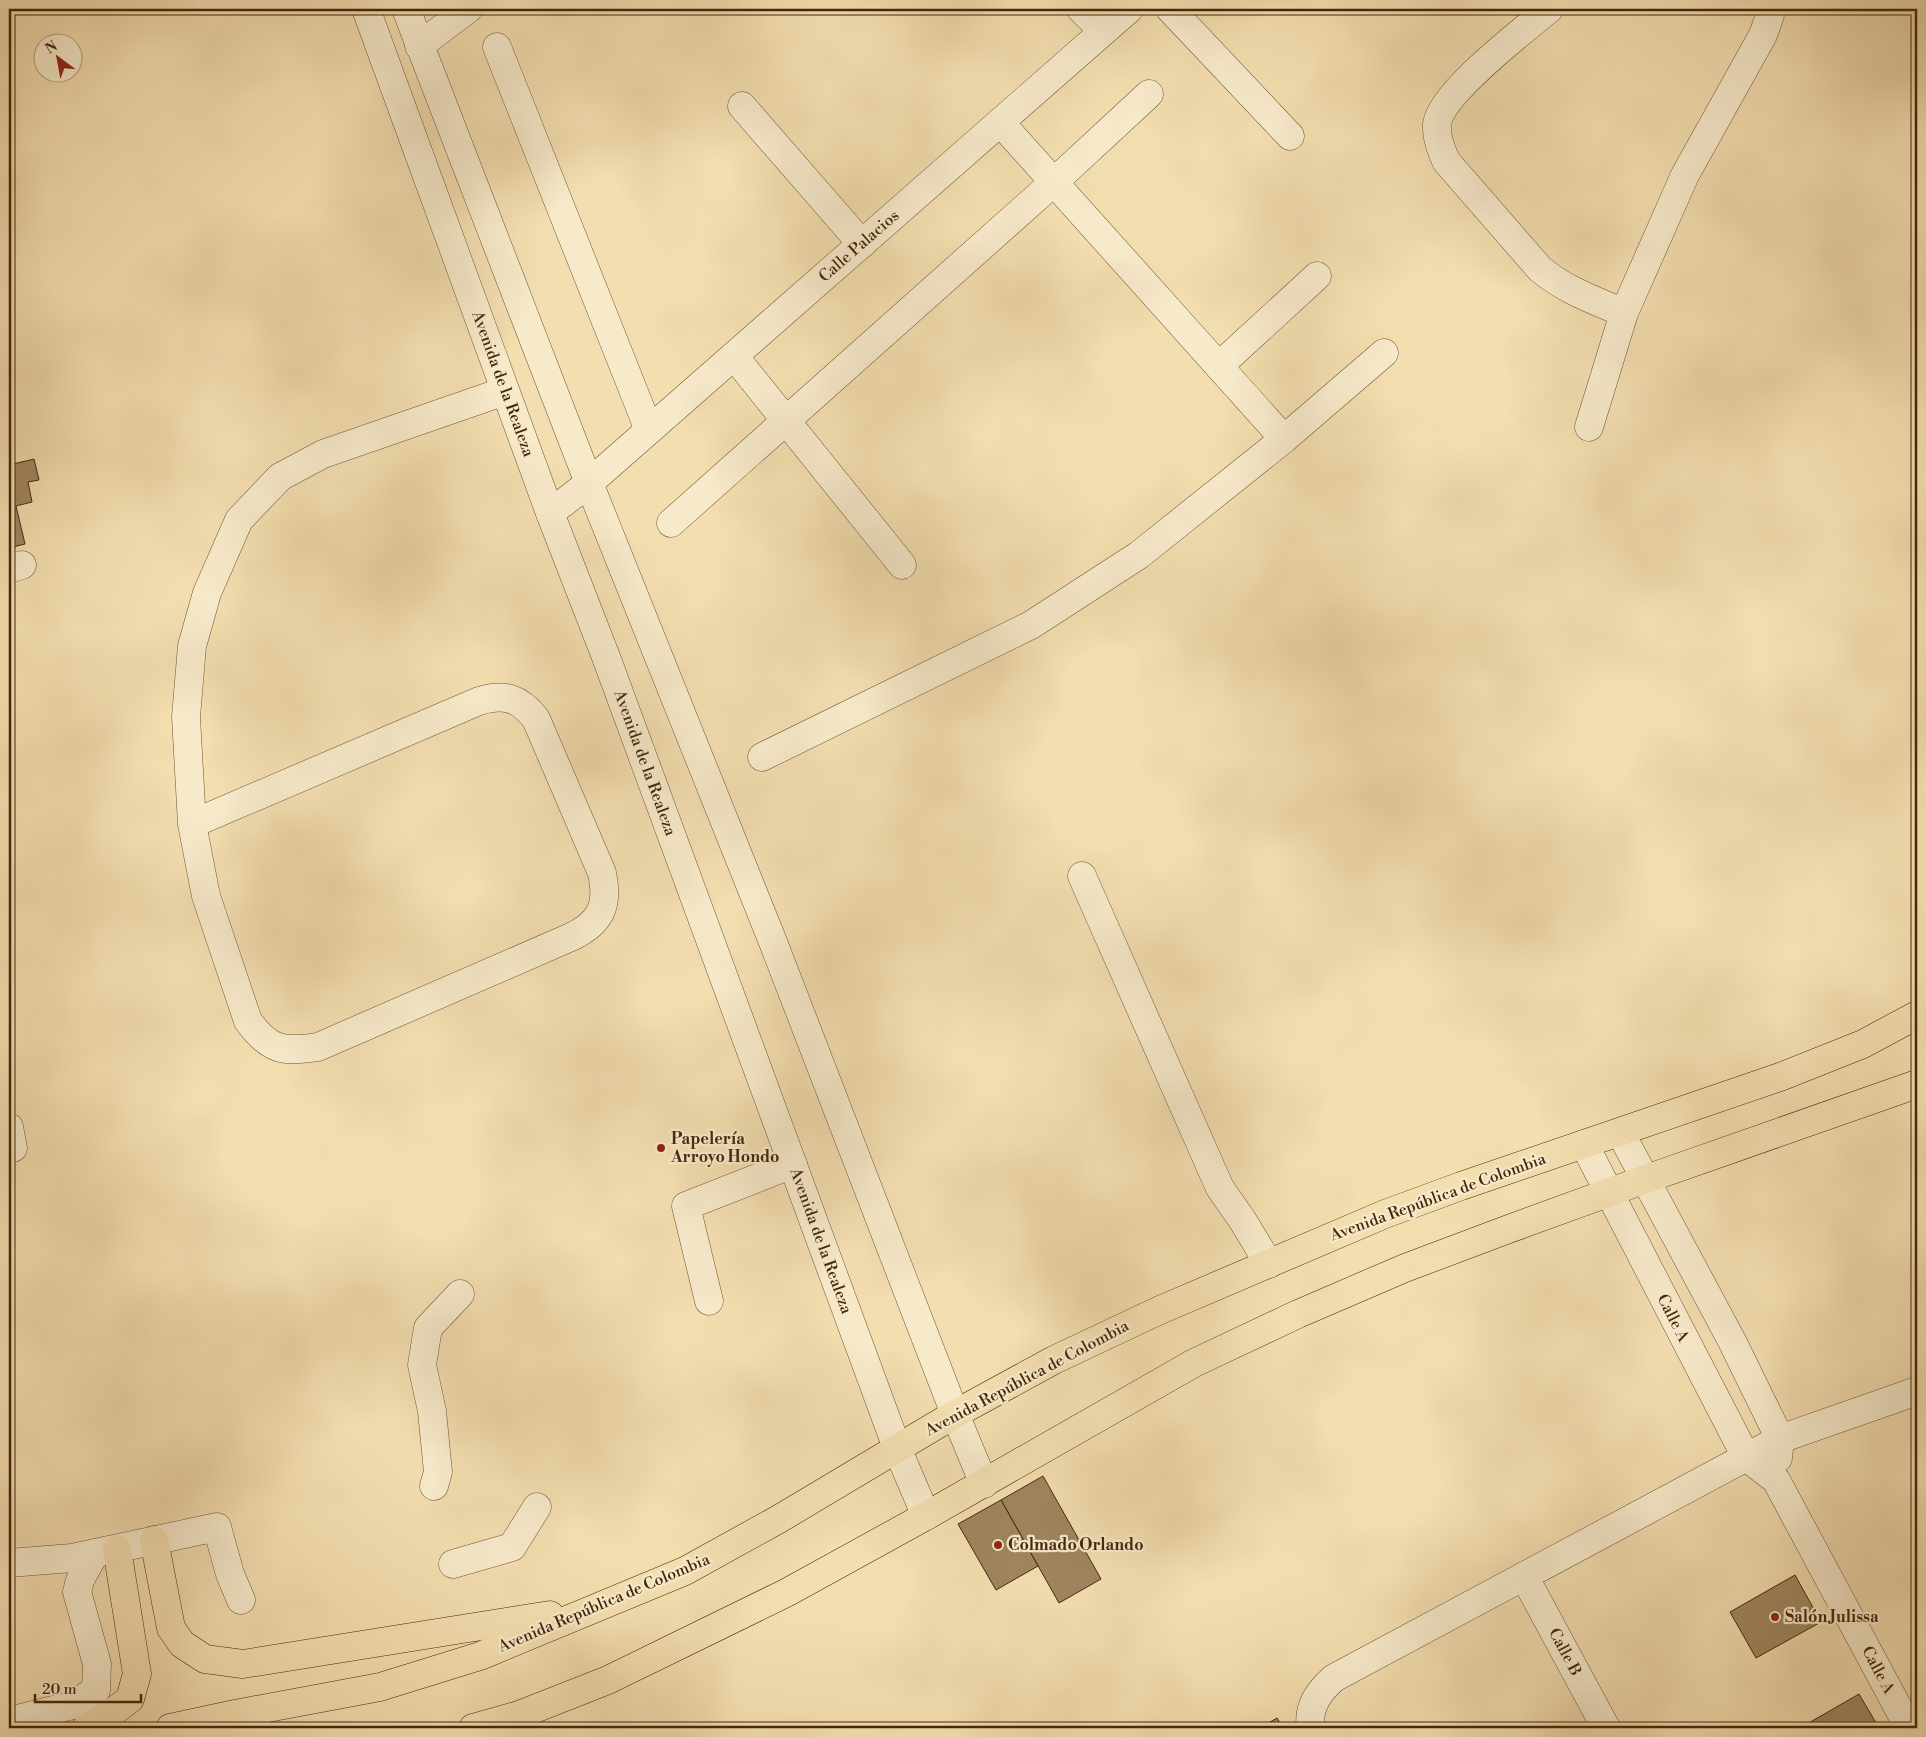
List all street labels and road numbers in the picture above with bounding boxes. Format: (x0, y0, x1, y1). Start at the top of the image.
street label: Calle Palacios (815, 206, 903, 286)
street label: Avenida de la Realeza (467, 307, 539, 460)
street label: Avenida de la Realeza (609, 686, 681, 839)
street label: Avenida República de Colombia (1327, 1148, 1549, 1246)
street label: Avenida de la Realeza (785, 1164, 857, 1317)
street label: Calle A (1653, 1291, 1694, 1346)
street label: Avenida República de Colombia (921, 1315, 1133, 1441)
street label: Avenida República de Colombia (494, 1549, 714, 1657)
street label: Calle B (1544, 1625, 1586, 1679)
street label: Calle A (1857, 1643, 1899, 1698)

